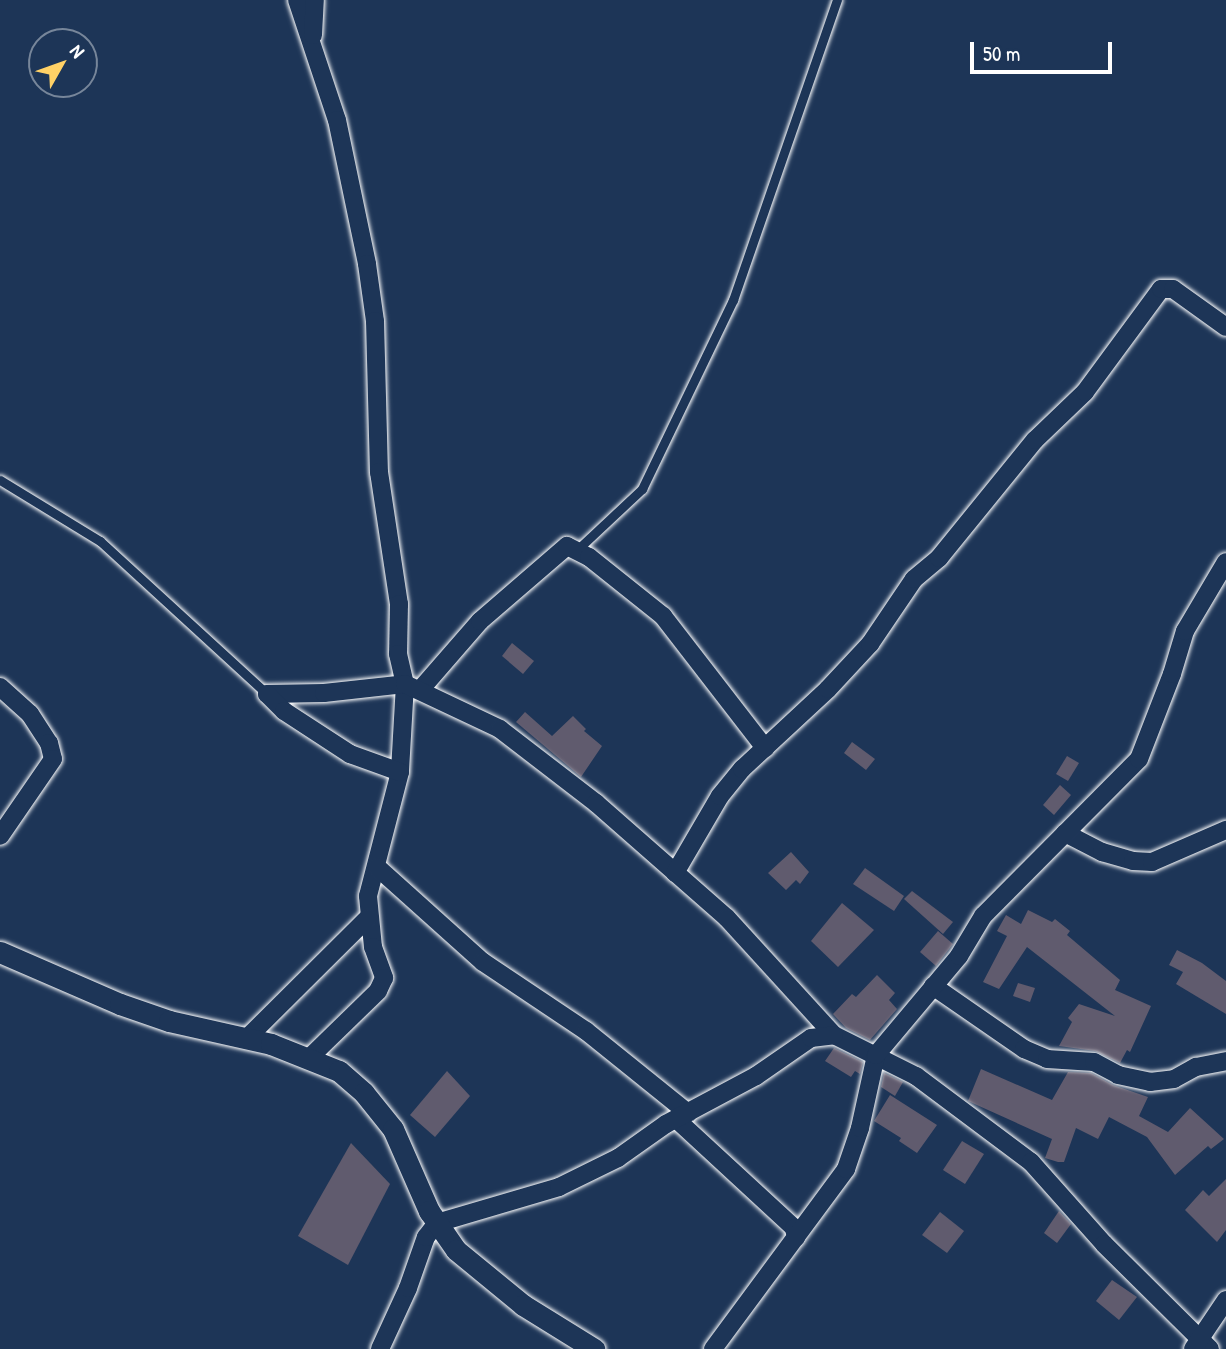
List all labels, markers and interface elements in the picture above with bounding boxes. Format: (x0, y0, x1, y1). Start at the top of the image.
north arrow (28, 28, 98, 98)
scale bar (974, 28, 1116, 72)
text: N (64, 39, 91, 63)
text: 50 m (983, 39, 1020, 68)

